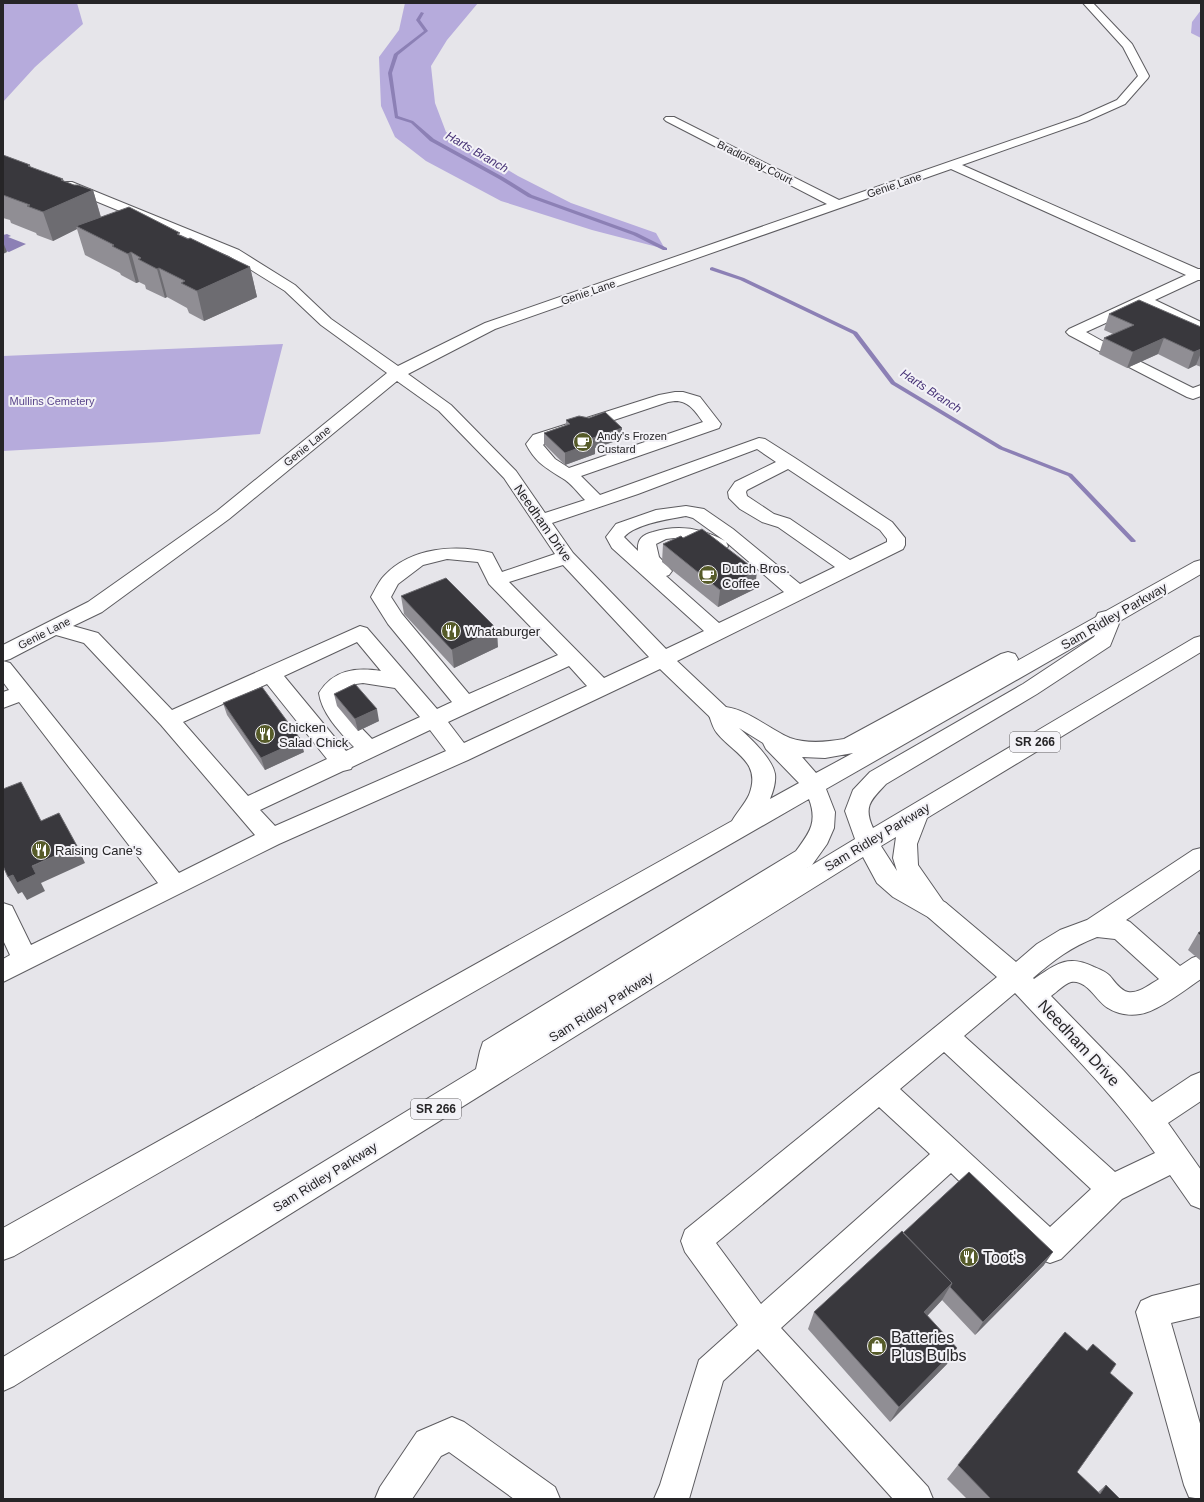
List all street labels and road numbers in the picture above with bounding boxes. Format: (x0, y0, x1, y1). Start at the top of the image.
street label: Bradloreay Court (715, 138, 795, 186)
street label: Genie Lane (865, 170, 923, 200)
street label: Genie Lane (559, 277, 617, 307)
street label: Genie Lane (281, 423, 333, 469)
street label: Needham Drive (511, 482, 575, 564)
street label: Sam Ridley Parkway (1058, 579, 1170, 652)
street label: Genie Lane (16, 615, 72, 651)
road number: SR 266 (1010, 732, 1060, 752)
street label: Sam Ridley Parkway (822, 799, 933, 874)
street label: Sam Ridley Parkway (546, 969, 656, 1045)
street label: Needham Drive (1035, 997, 1123, 1090)
road number: SR 266 (411, 1099, 461, 1119)
street label: Sam Ridley Parkway (270, 1139, 380, 1215)

